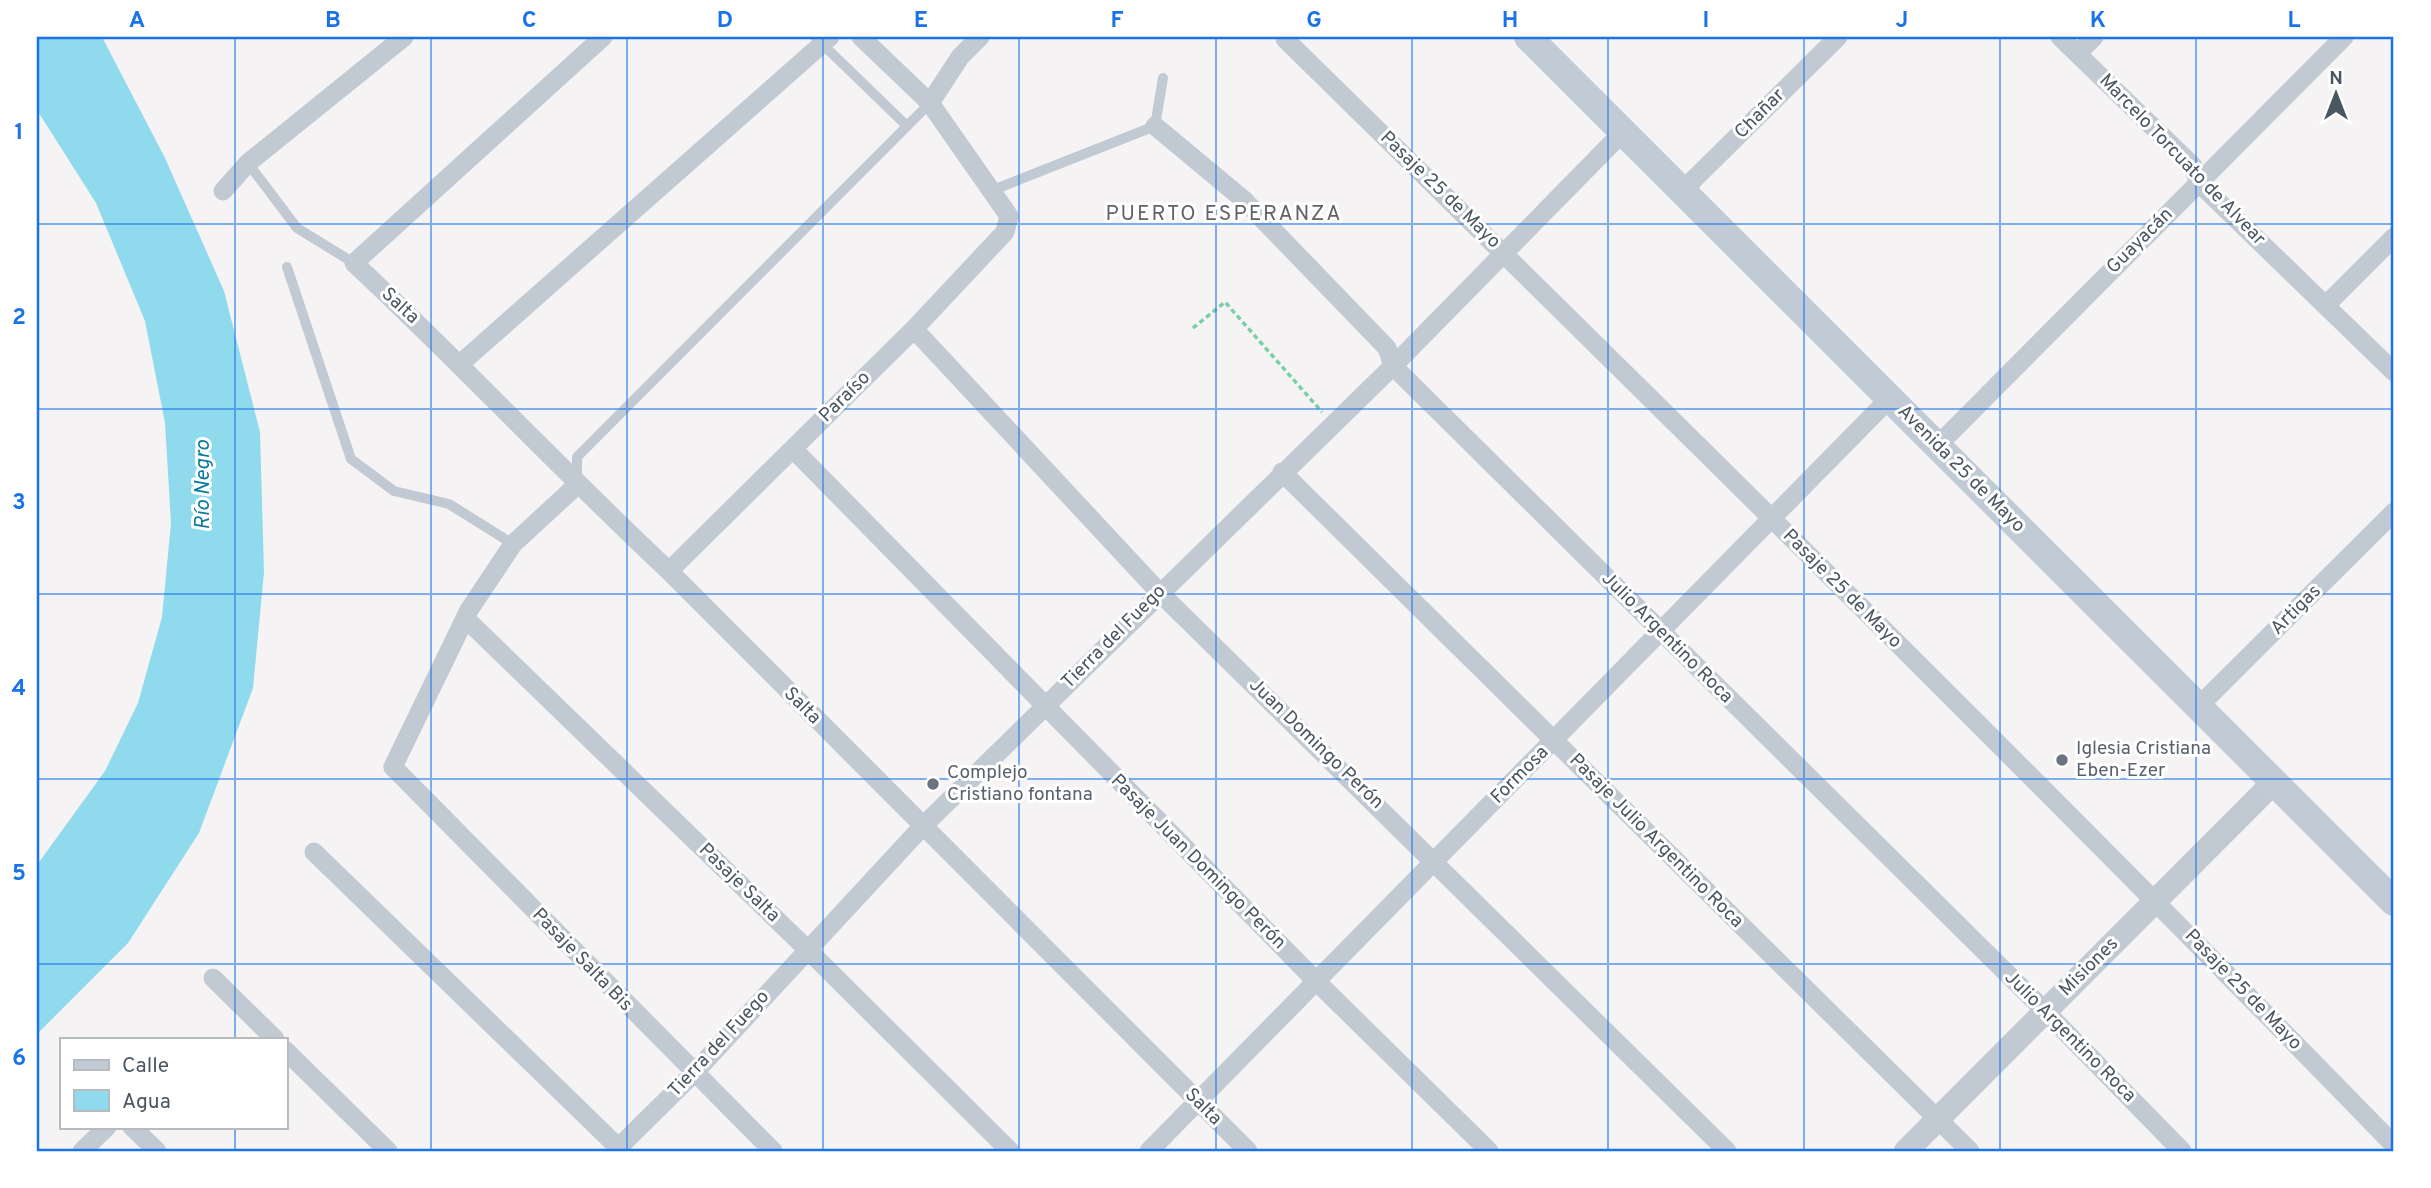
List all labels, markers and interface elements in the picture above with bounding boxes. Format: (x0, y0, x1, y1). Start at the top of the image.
text: A (129, 7, 145, 36)
text: B (325, 7, 341, 36)
text: C (522, 7, 536, 36)
text: D (717, 7, 733, 36)
text: E (914, 7, 928, 36)
text: F (1110, 7, 1124, 36)
text: G (1306, 7, 1322, 36)
text: H (1502, 7, 1518, 36)
text: I (1703, 7, 1709, 36)
text: J (1896, 7, 1908, 36)
text: K (2090, 7, 2106, 36)
text: L (2287, 7, 2301, 36)
north arrow (2302, 60, 2372, 130)
text: N (2329, 67, 2343, 91)
street label: Marcelo Torcuato de Alvear (2094, 69, 2271, 251)
street label: Chañar (1730, 83, 1791, 144)
text: 1 (14, 119, 24, 148)
street label: Pasaje 25 de Mayo (1375, 126, 1505, 254)
district label: PUERTO ESPERANZA (1105, 201, 1343, 228)
street label: Guayacán (2102, 203, 2178, 279)
street label: Salta (376, 282, 424, 330)
text: 2 (12, 304, 26, 333)
street label: Paraíso (814, 366, 876, 428)
street label: Avenida 25 de Mayo (1892, 400, 2030, 538)
water label: Río Negro (190, 439, 217, 530)
text: 3 (12, 489, 26, 518)
street label: Pasaje 25 de Mayo (1777, 524, 1907, 654)
street label: Julio Argentino Roca (1596, 567, 1738, 709)
street label: Tierra del Fuego (1057, 580, 1171, 694)
street label: Artigas (2266, 580, 2326, 640)
street label: Juan Domingo Perón (1244, 674, 1388, 814)
text: 4 (12, 675, 26, 704)
street label: Salta (778, 682, 826, 730)
place label: Iglesia Cristiana Eben-Ezer (2076, 737, 2211, 783)
street label: Formosa (1486, 741, 1554, 809)
street label: Pasaje Julio Argentino Roca (1564, 749, 1748, 933)
marker: Iglesia Cristiana Eben-Ezer (2054, 752, 2070, 768)
place label: Complejo Cristiano fontana (947, 761, 1093, 807)
street label: Pasaje Juan Domingo Perón (1105, 769, 1291, 955)
marker: Complejo Cristiano fontana (925, 776, 941, 792)
street label: Pasaje Salta (693, 838, 785, 928)
text: 5 (12, 860, 26, 889)
street label: Pasaje Salta Bis (527, 903, 637, 1017)
street label: Pasaje 25 de Mayo (2179, 925, 2307, 1055)
street label: Misiones (2054, 932, 2124, 1002)
street label: Julio Argentino Roca (1999, 966, 2141, 1108)
street label: Tierra del Fuego (663, 985, 775, 1103)
legend (60, 1038, 287, 1128)
text: 6 (12, 1045, 26, 1074)
text: Calle (122, 1053, 169, 1080)
street label: Salta (1179, 1083, 1227, 1131)
text: Agua (122, 1089, 171, 1116)

